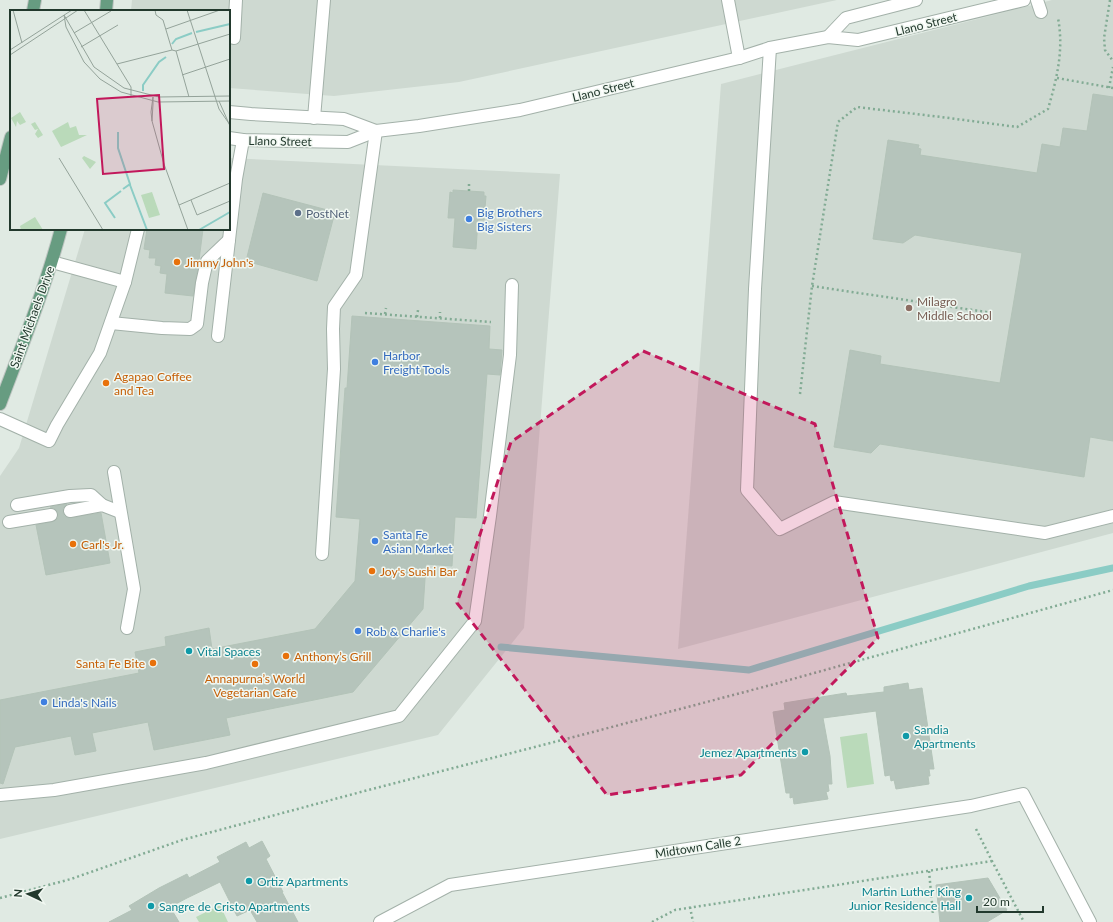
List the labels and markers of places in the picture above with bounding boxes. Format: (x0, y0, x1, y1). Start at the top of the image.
place label: Big Brothers Big Sisters (477, 205, 542, 234)
place label: PostNet (306, 206, 349, 221)
marker: PostNet (293, 208, 303, 218)
marker: Big Brothers Big Sisters (464, 214, 474, 224)
place label: Jimmy John's (185, 255, 254, 270)
marker: Jimmy John's (172, 257, 182, 267)
place label: Milagro Middle School (917, 294, 992, 323)
marker: Milagro Middle School (904, 303, 914, 313)
place label: Harbor Freight Tools (383, 348, 450, 377)
marker: Harbor Freight Tools (370, 357, 380, 367)
place label: Agapao Coffee and Tea (114, 369, 192, 398)
marker: Agapao Coffee and Tea (101, 378, 111, 388)
place label: Santa Fe Asian Market (383, 527, 453, 556)
marker: Santa Fe Asian Market (370, 536, 380, 546)
place label: Carl's Jr. (81, 537, 124, 552)
marker: Carl's Jr. (68, 539, 78, 549)
place label: Joy's Sushi Bar (380, 564, 458, 579)
marker: Joy's Sushi Bar (367, 566, 377, 576)
place label: Rob & Charlie's (366, 624, 446, 639)
marker: Rob & Charlie's (353, 626, 363, 636)
place label: Vital Spaces (197, 644, 260, 659)
marker: Vital Spaces (184, 646, 194, 656)
place label: Anthony’s Grill (294, 649, 371, 664)
marker: Anthony’s Grill (281, 651, 291, 661)
place label: Santa Fe Bite (76, 656, 145, 671)
marker: Santa Fe Bite (148, 658, 158, 668)
marker: Annapurna’s World Vegetarian Cafe (250, 659, 260, 669)
place label: Annapurna’s World Vegetarian Cafe (205, 671, 305, 700)
place label: Linda's Nails (52, 695, 117, 710)
marker: Linda's Nails (39, 697, 49, 707)
place label: Sandia Apartments (914, 722, 976, 751)
marker: Sandia Apartments (901, 731, 911, 741)
place label: Jemez Apartments (700, 745, 797, 760)
marker: Jemez Apartments (800, 747, 810, 757)
place label: Ortiz Apartments (257, 874, 348, 889)
marker: Ortiz Apartments (244, 876, 254, 886)
place label: Martin Luther King Junior Residence Hall (849, 884, 961, 913)
marker: Martin Luther King Junior Residence Hall (964, 893, 974, 903)
place label: Sangre de Cristo Apartments (159, 899, 310, 914)
marker: Sangre de Cristo Apartments (146, 901, 156, 911)

